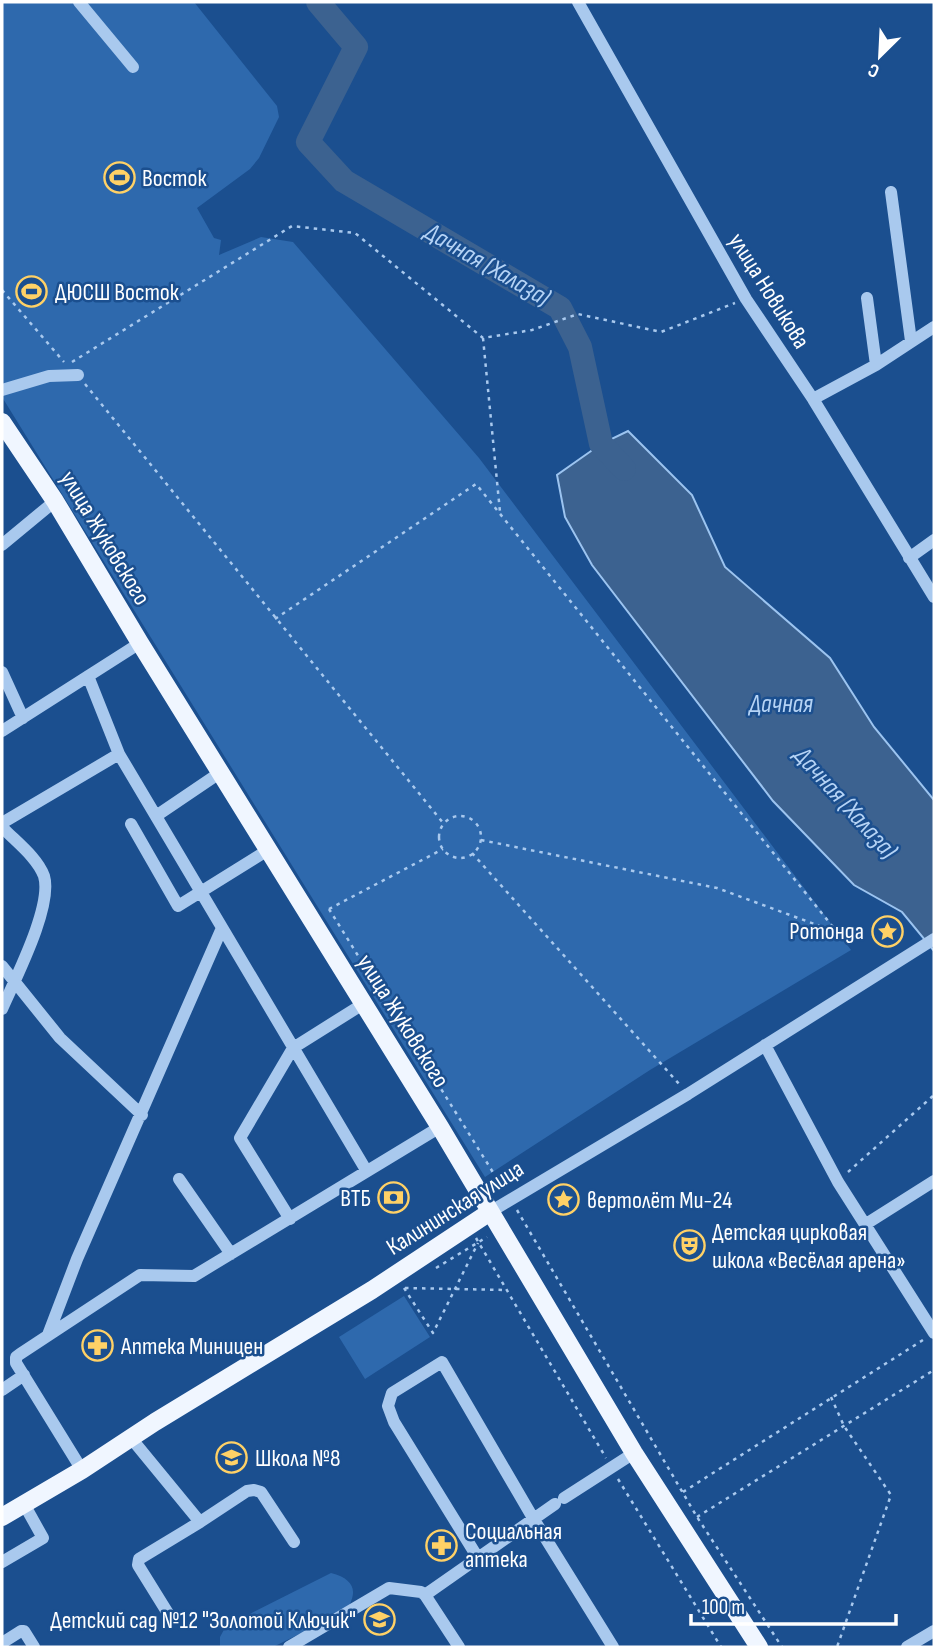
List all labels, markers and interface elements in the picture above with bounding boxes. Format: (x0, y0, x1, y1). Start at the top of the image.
north arrow (845, 21, 915, 91)
text: С (864, 58, 883, 83)
sports icon: Восток (102, 161, 136, 195)
place label: Восток (142, 164, 207, 193)
water label: Дачная (Халаза) (417, 216, 556, 314)
street label: улица Новикова (722, 228, 816, 354)
sports icon: ДЮСШ Восток (15, 275, 49, 309)
place label: ДЮСШ Восток (55, 278, 180, 307)
street label: улица Жуковского (54, 466, 156, 610)
water label: Дачная (747, 689, 813, 720)
water label: Дачная (Халаза) (785, 739, 904, 866)
place icon: Ротонда (870, 914, 904, 948)
place label: Ротонда (789, 917, 864, 946)
street label: улица Жуковского (351, 949, 455, 1093)
street label: Калининская улица (381, 1154, 529, 1262)
bank icon: ВТБ (377, 1181, 411, 1215)
place icon: вертолёт Ми-24 (547, 1183, 581, 1217)
place label: ВТБ (340, 1184, 371, 1213)
place label: вертолёт Ми-24 (587, 1186, 732, 1215)
place label: Детская цирковая школа «Весёлая арена» (712, 1218, 906, 1275)
theatre icon: Детская цирковая школа «Весёлая арена» (672, 1229, 706, 1263)
pharmacy icon: Аптека Миницен (81, 1329, 115, 1363)
place label: Аптека Миницен (120, 1332, 263, 1361)
school or university icon: Школа №8 (215, 1441, 249, 1475)
place label: Школа №8 (255, 1444, 341, 1473)
place label: Социальная аптека (465, 1517, 562, 1574)
pharmacy icon: Социальная аптека (425, 1528, 459, 1562)
scale bar (691, 1582, 896, 1626)
text: 100 m (702, 1595, 745, 1620)
school or university icon: Детский сад №12 "Золотой Ключик" (362, 1603, 396, 1637)
place label: Детский сад №12 "Золотой Ключик" (50, 1606, 356, 1635)

